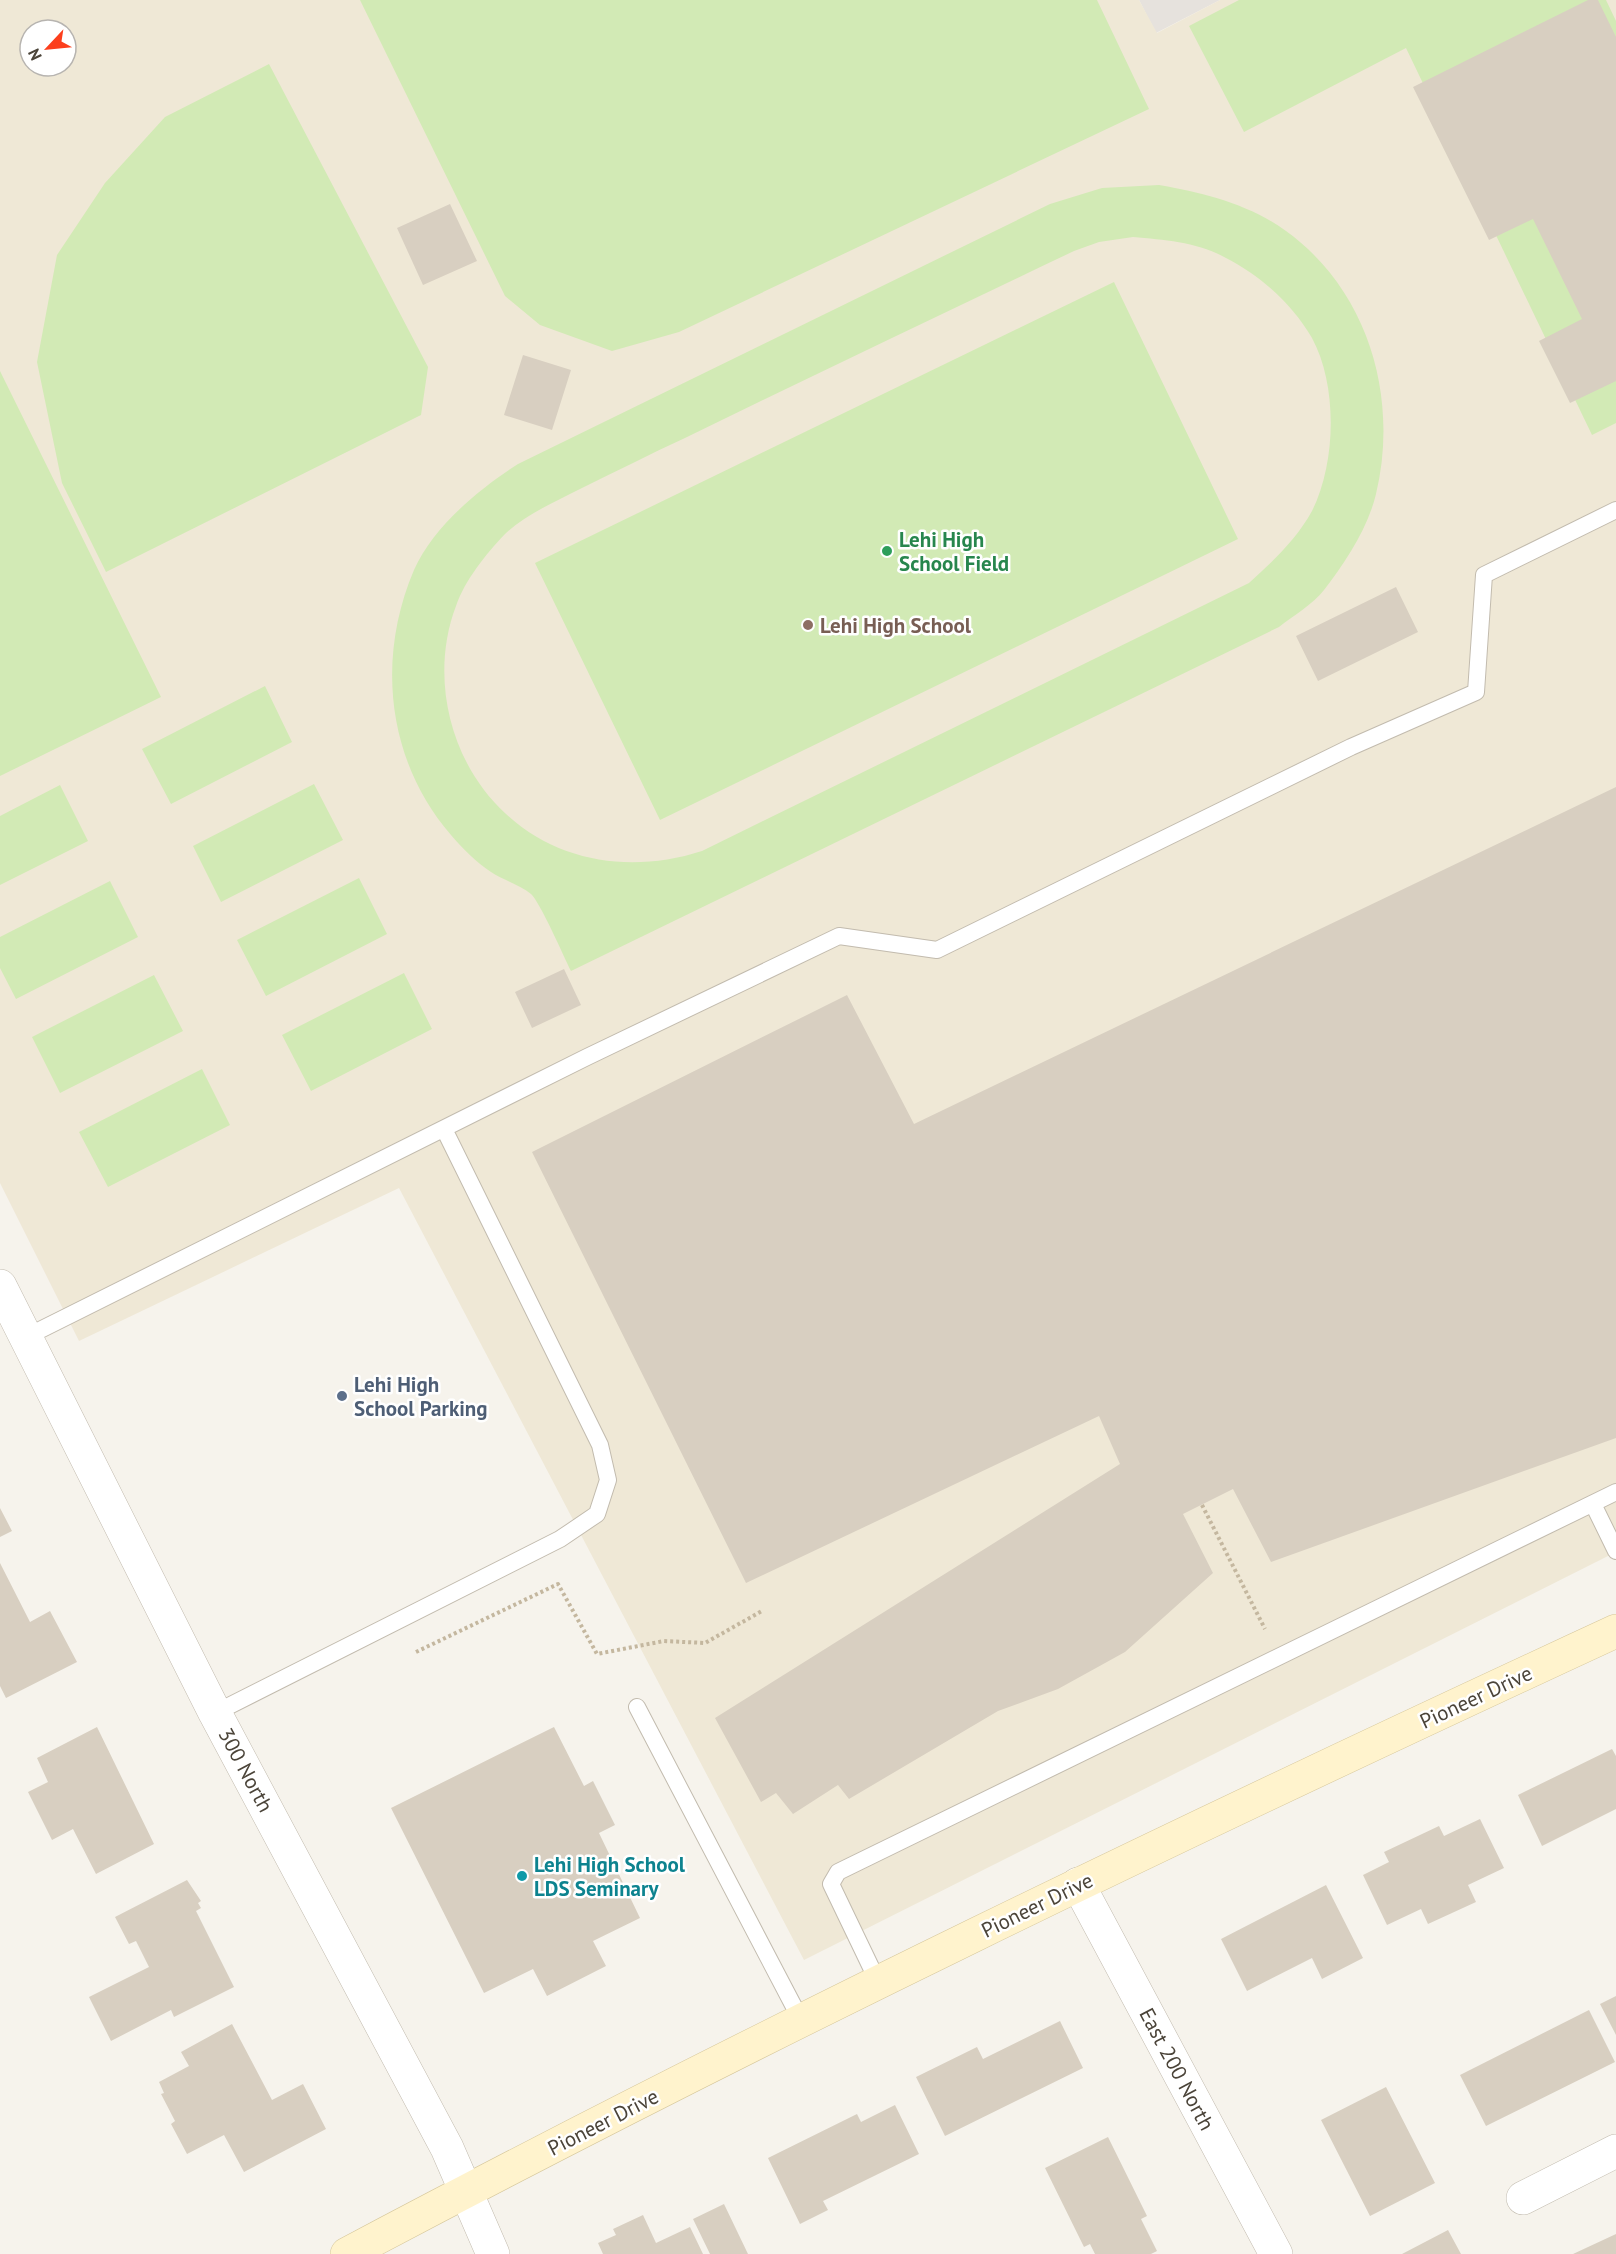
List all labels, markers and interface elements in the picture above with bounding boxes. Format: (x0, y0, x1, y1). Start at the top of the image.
north arrow (18, 18, 78, 78)
text: N (23, 45, 46, 64)
place label: Lehi High School Field (899, 526, 1009, 577)
marker: Lehi High School Field (880, 544, 894, 558)
place label: Lehi High School (820, 612, 972, 639)
marker: Lehi High School (801, 618, 815, 632)
place label: Lehi High School Parking (354, 1371, 488, 1422)
marker: Lehi High School Parking (335, 1389, 349, 1403)
street label: Pioneer Drive (1415, 1659, 1537, 1735)
street label: 300 North (213, 1723, 279, 1817)
place label: Lehi High School LDS Seminary (534, 1851, 686, 1902)
street label: Pioneer Drive (977, 1866, 1097, 1944)
marker: Lehi High School LDS Seminary (515, 1869, 529, 1883)
street label: East 200 North (1133, 2003, 1221, 2135)
street label: Pioneer Drive (543, 2082, 663, 2162)

